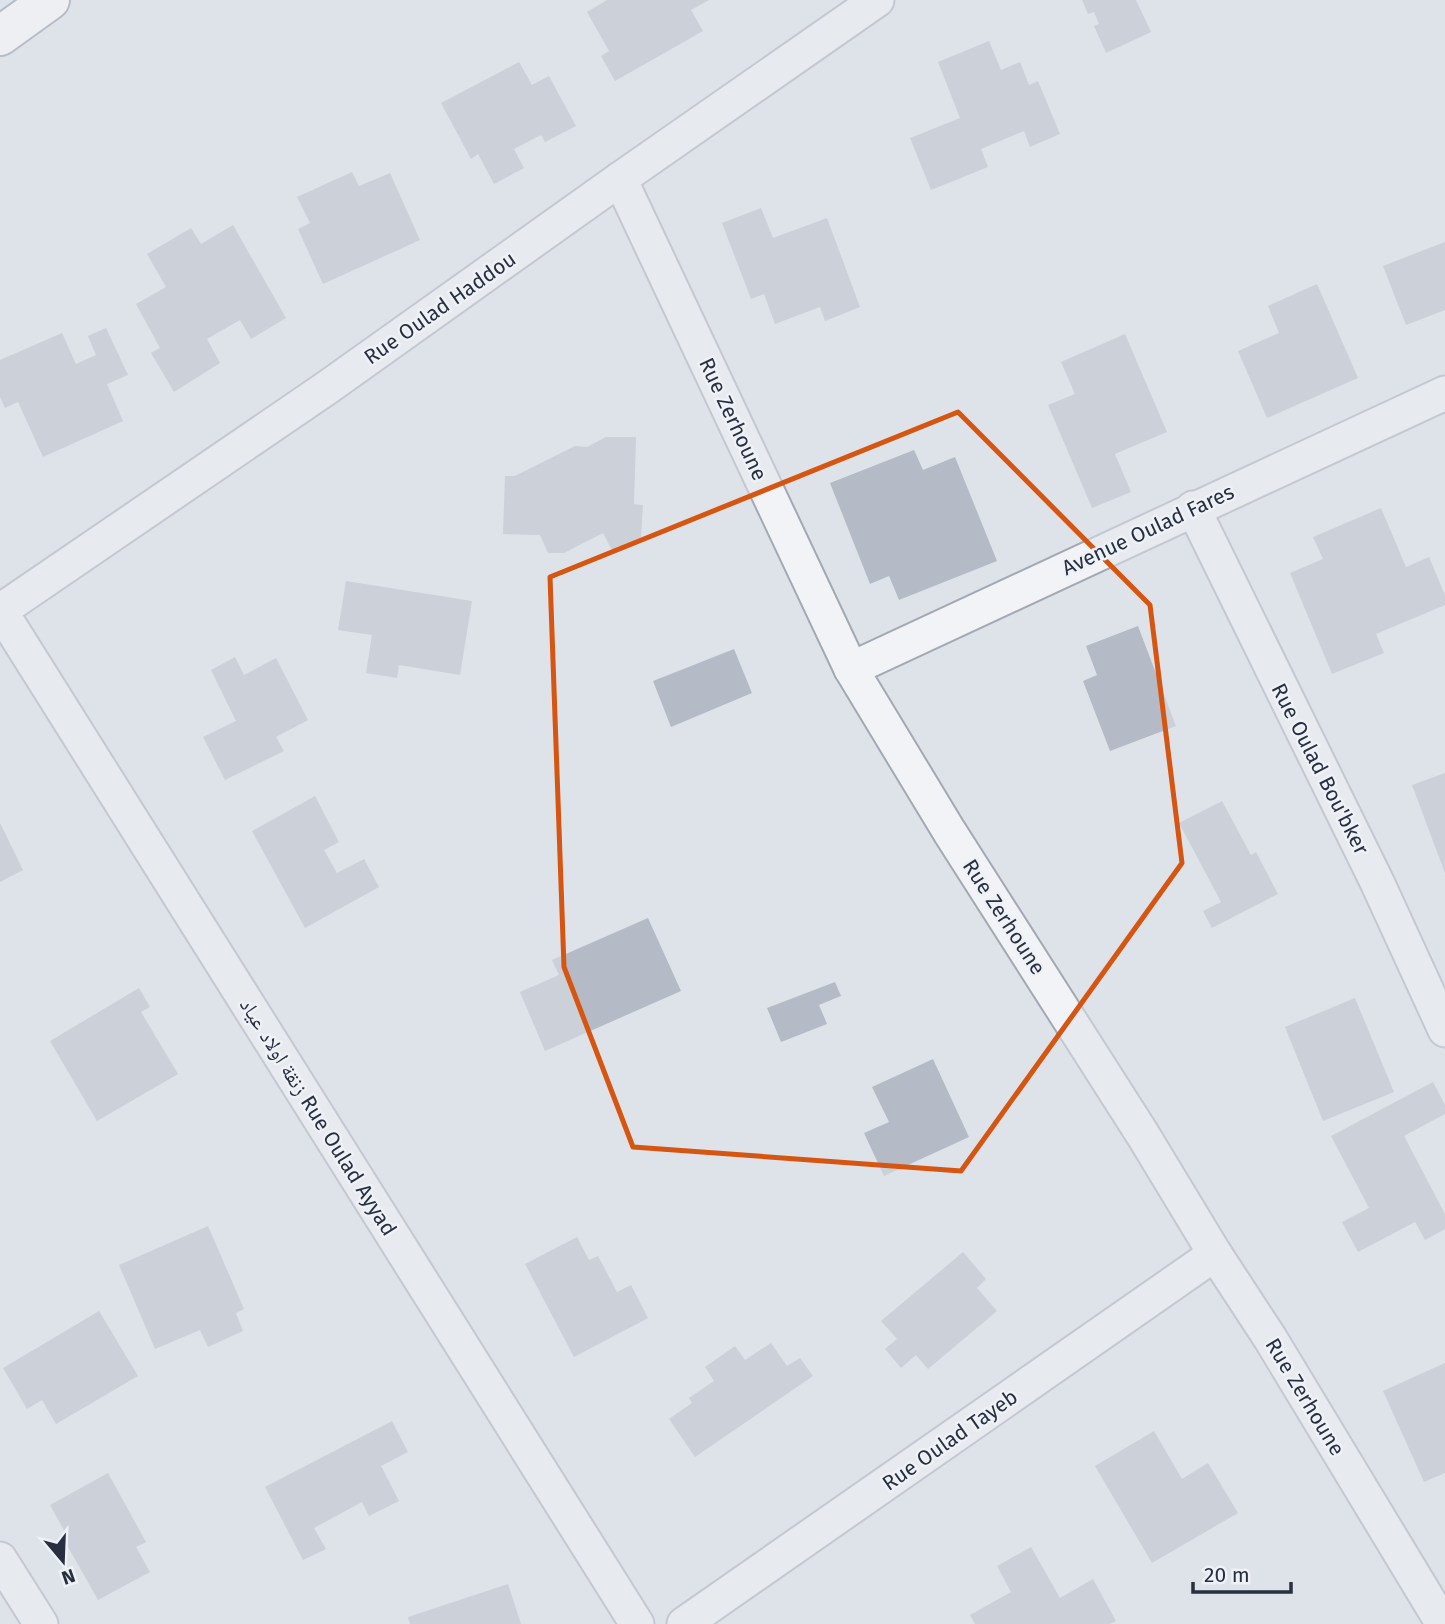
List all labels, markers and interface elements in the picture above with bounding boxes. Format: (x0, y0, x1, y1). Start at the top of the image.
street label: Rue Oulad Haddou (359, 246, 521, 370)
street label: Rue Zerhoune (693, 353, 773, 485)
street label: Avenue Oulad Fares (1058, 479, 1238, 581)
street label: Rue Oulad Bou'bker (1266, 679, 1374, 859)
street label: Rue Zerhoune (957, 854, 1051, 980)
street label: زنقة اولاد عياد Rue Oulad Ayyad (234, 993, 402, 1241)
street label: Rue Zerhoune (1260, 1334, 1350, 1460)
street label: Rue Oulad Tayeb (877, 1384, 1023, 1496)
north arrow (28, 1526, 98, 1596)
scale bar (1193, 1550, 1291, 1594)
text: 20 m (1204, 1562, 1250, 1588)
text: N (59, 1564, 78, 1590)

